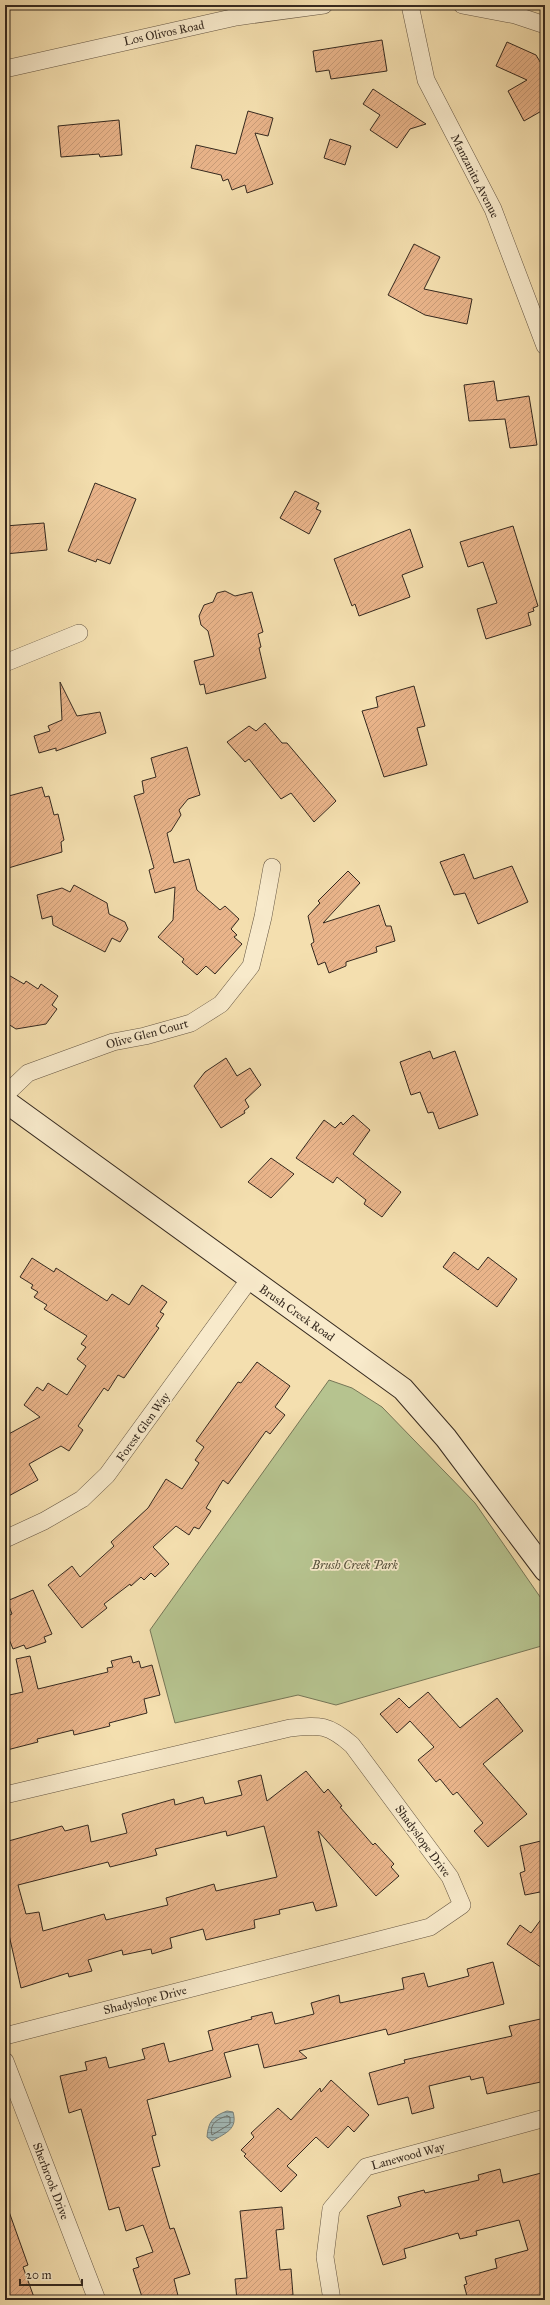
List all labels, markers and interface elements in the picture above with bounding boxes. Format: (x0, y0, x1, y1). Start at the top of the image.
street label: Los Olivos Road (123, 18, 205, 48)
street label: Manzanita Avenue (448, 132, 502, 220)
street label: Olive Glen Court (104, 1016, 190, 1052)
street label: Brush Creek Road (257, 1282, 337, 1344)
street label: Forest Glen Way (113, 1390, 173, 1464)
park label: Brush Creek Park (311, 1558, 399, 1572)
street label: Shadyslope Drive (392, 1802, 454, 1880)
street label: Shadyslope Drive (102, 1983, 188, 2017)
street label: Lanewood Way (370, 2139, 447, 2173)
street label: Sherbrook Drive (30, 2141, 72, 2221)
scale bar (20, 2261, 82, 2287)
text: 20 m (26, 2268, 52, 2282)

